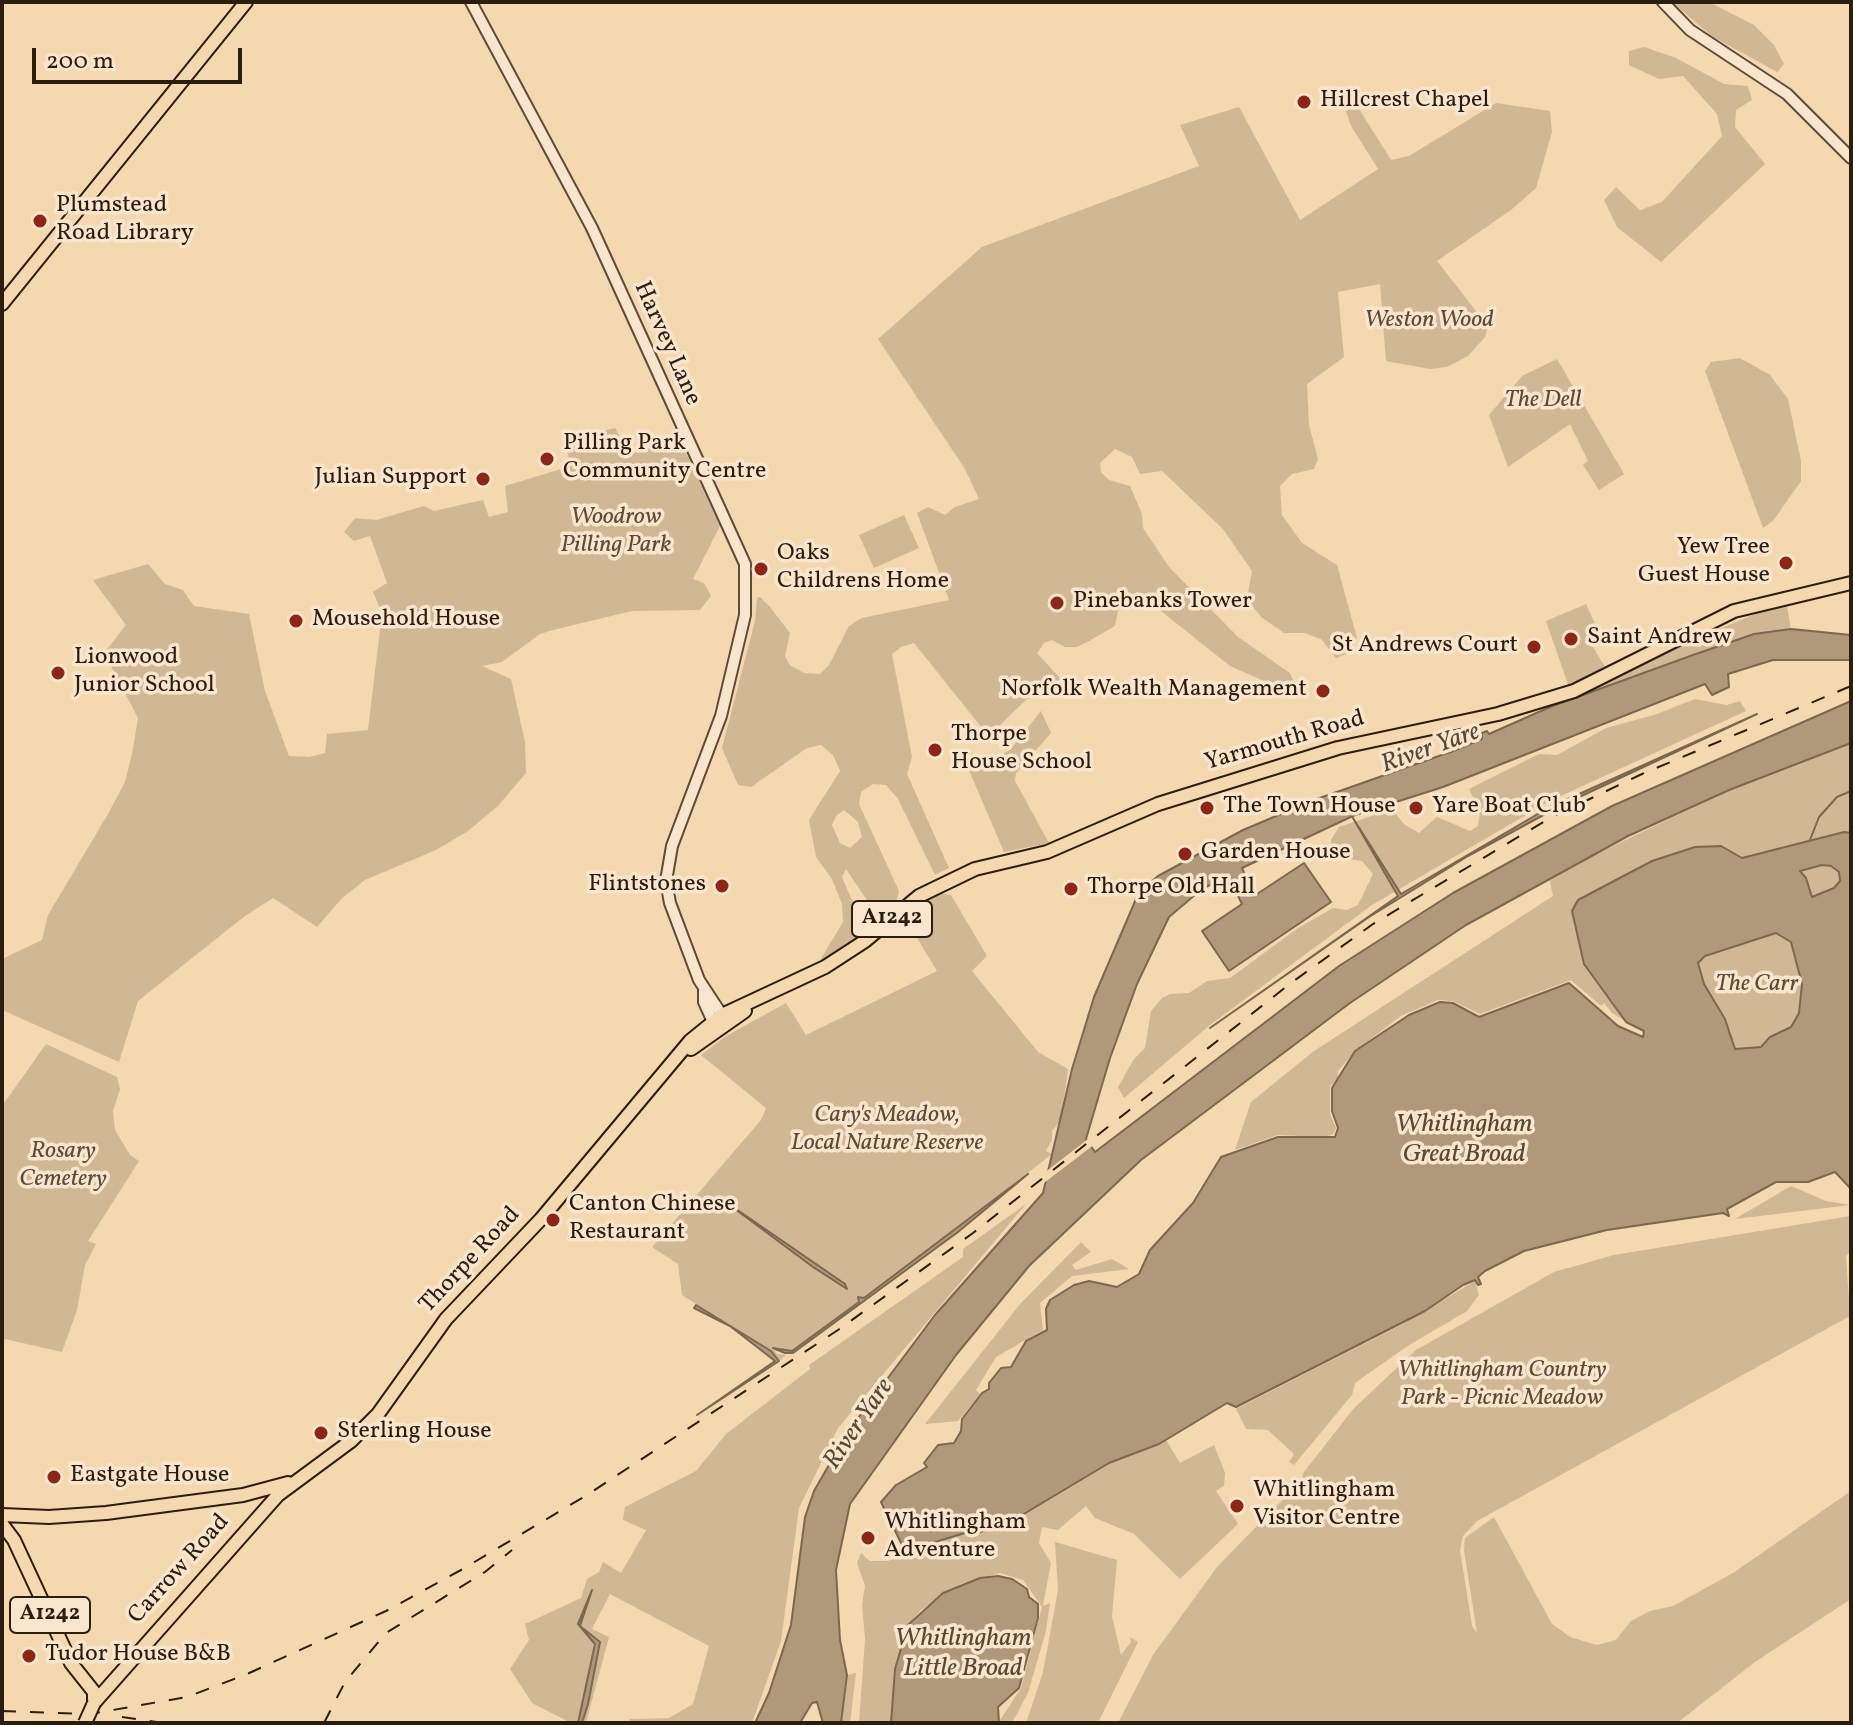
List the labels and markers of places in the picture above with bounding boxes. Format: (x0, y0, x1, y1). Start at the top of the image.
place label: Hillcrest Chapel (1320, 88, 1490, 116)
marker: Hillcrest Chapel (1295, 93, 1313, 111)
place label: Plumstead Road Library (56, 193, 194, 249)
marker: Plumstead Road Library (31, 212, 49, 230)
place label: Pilling Park Community Centre (563, 431, 766, 487)
marker: Pilling Park Community Centre (538, 450, 556, 468)
place label: Julian Support (315, 465, 467, 493)
marker: Julian Support (474, 470, 492, 488)
place label: Yew Tree Guest House (1638, 535, 1770, 591)
place label: Oaks Childrens Home (777, 541, 949, 597)
marker: Yew Tree Guest House (1777, 554, 1795, 572)
marker: Oaks Childrens Home (752, 560, 770, 578)
place label: Pinebanks Tower (1073, 589, 1252, 617)
marker: Pinebanks Tower (1048, 594, 1066, 612)
place label: Mousehold House (312, 607, 500, 635)
marker: Mousehold House (287, 612, 305, 630)
place label: Saint Andrew (1587, 625, 1732, 653)
marker: Saint Andrew (1562, 630, 1580, 648)
place label: St Andrews Court (1331, 633, 1518, 661)
marker: St Andrews Court (1525, 638, 1543, 656)
place label: Lionwood Junior School (74, 645, 215, 701)
marker: Lionwood Junior School (49, 664, 67, 682)
place label: Norfolk Wealth Management (1001, 677, 1307, 705)
marker: Norfolk Wealth Management (1314, 682, 1332, 700)
place label: Thorpe House School (951, 722, 1092, 778)
marker: Thorpe House School (926, 741, 944, 759)
place label: The Town House (1223, 794, 1396, 822)
place label: Yare Boat Club (1432, 794, 1586, 822)
marker: The Town House (1198, 799, 1216, 817)
marker: Yare Boat Club (1407, 799, 1425, 817)
place label: Garden House (1201, 840, 1351, 868)
marker: Garden House (1176, 845, 1194, 863)
place label: Flintstones (588, 872, 706, 900)
place label: Thorpe Old Hall (1087, 875, 1255, 903)
marker: Flintstones (713, 877, 731, 895)
marker: Thorpe Old Hall (1062, 880, 1080, 898)
place label: Canton Chinese Restaurant (569, 1192, 736, 1248)
marker: Canton Chinese Restaurant (544, 1211, 562, 1229)
place label: Sterling House (337, 1419, 492, 1447)
marker: Sterling House (312, 1424, 330, 1442)
place label: Eastgate House (70, 1463, 229, 1491)
marker: Eastgate House (45, 1468, 63, 1486)
place label: Whitlingham Visitor Centre (1253, 1478, 1400, 1534)
marker: Whitlingham Visitor Centre (1228, 1497, 1246, 1515)
place label: Whitlingham Adventure (884, 1510, 1026, 1566)
marker: Whitlingham Adventure (859, 1529, 877, 1547)
place label: Tudor House B&B (45, 1642, 231, 1670)
marker: Tudor House B&B (20, 1647, 38, 1665)

